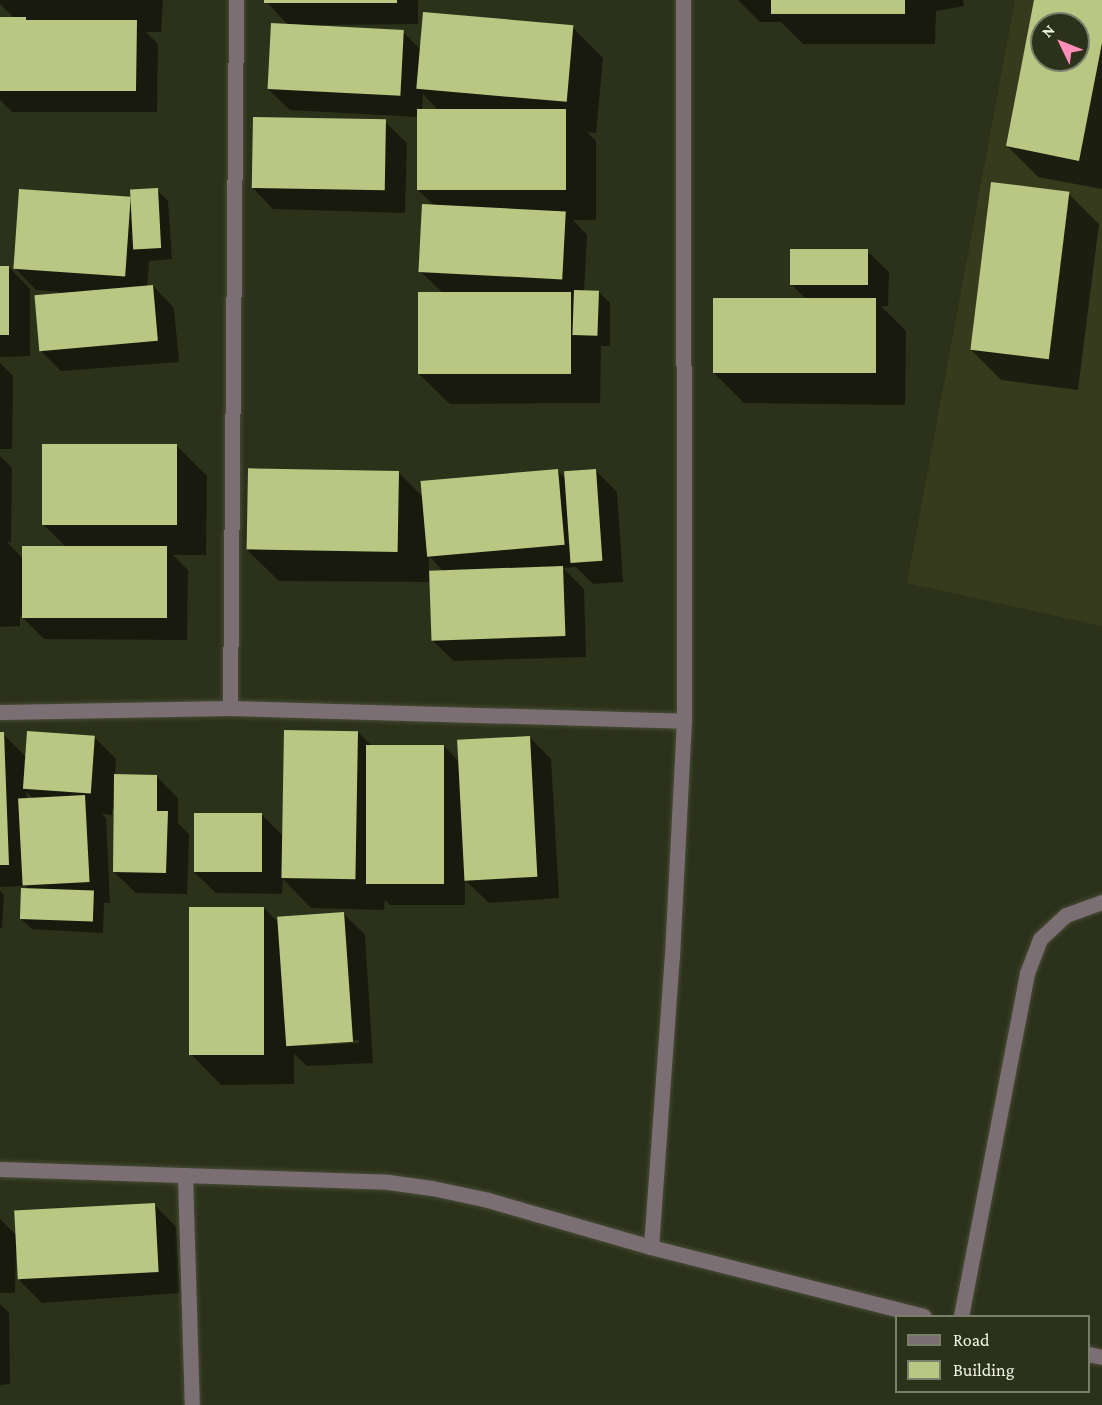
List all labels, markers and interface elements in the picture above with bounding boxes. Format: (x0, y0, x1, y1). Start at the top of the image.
north arrow (1030, 12, 1090, 72)
text: N (1038, 21, 1058, 41)
legend (895, 1315, 1090, 1393)
text: Road (953, 1330, 990, 1350)
text: Building (953, 1360, 1014, 1380)

